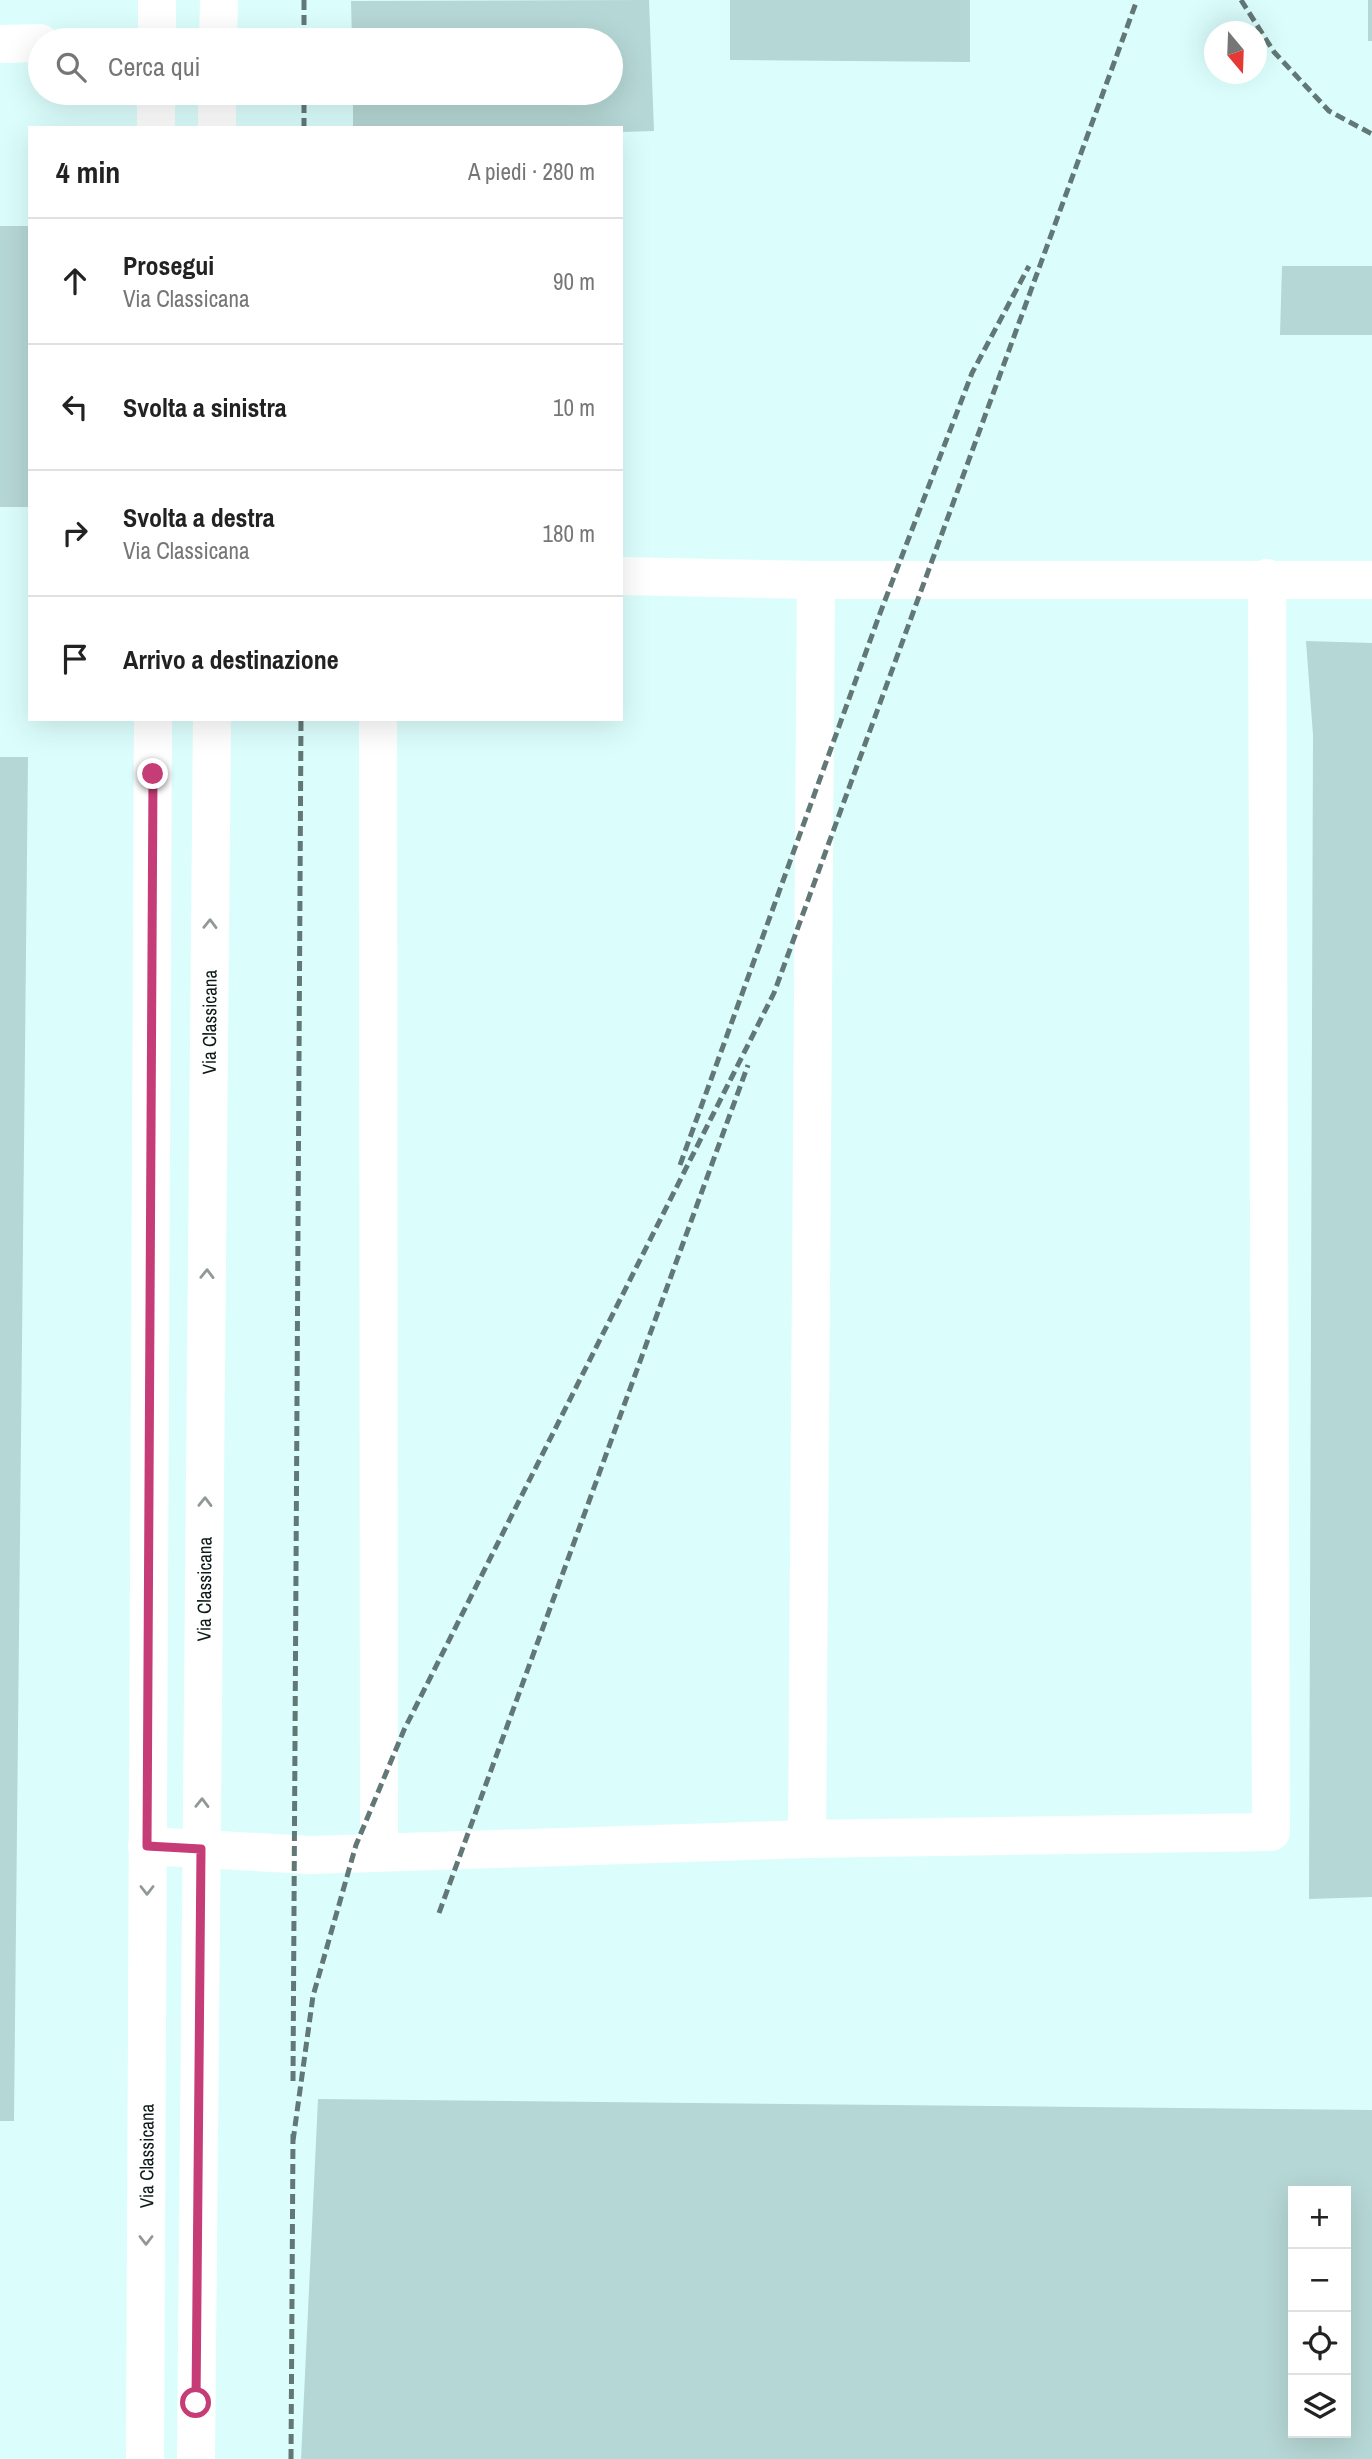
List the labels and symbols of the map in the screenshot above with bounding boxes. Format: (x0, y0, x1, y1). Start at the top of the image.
north arrow (1204, 21, 1267, 84)
route end (137, 758, 168, 789)
one-way arrow (202, 919, 218, 929)
street label: Via Classicana (196, 969, 223, 1074)
one-way arrow (199, 1269, 215, 1279)
one-way arrow (197, 1496, 213, 1507)
street label: Via Classicana (191, 1536, 217, 1641)
one-way arrow (194, 1797, 210, 1808)
one-way arrow (139, 1885, 155, 1896)
street label: Via Classicana (133, 2103, 160, 2208)
one-way arrow (138, 2235, 154, 2246)
route start (180, 2387, 211, 2418)

